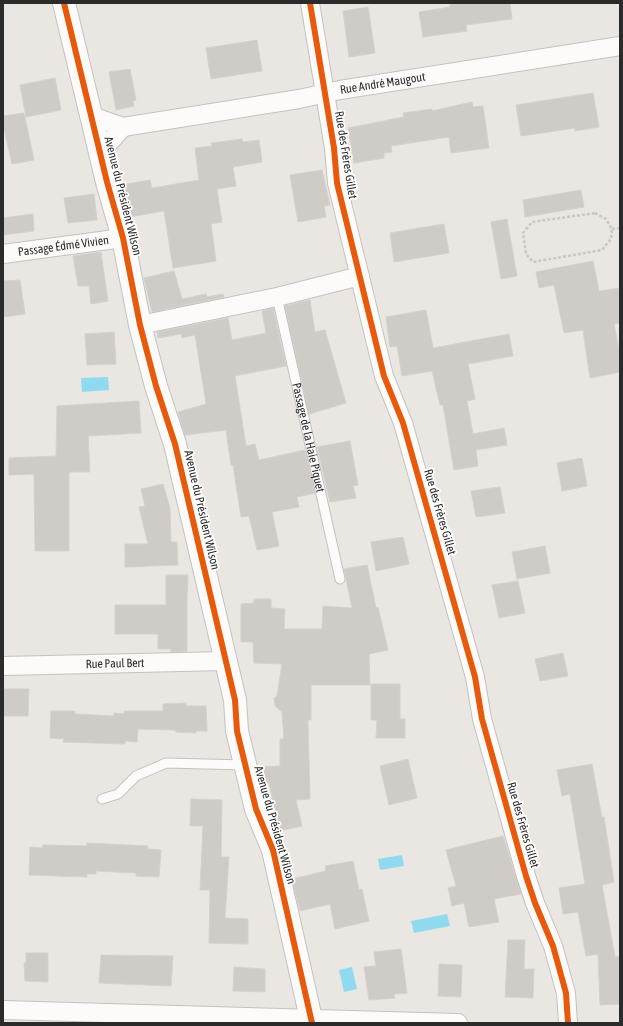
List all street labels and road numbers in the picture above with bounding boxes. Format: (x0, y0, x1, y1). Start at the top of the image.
street label: Rue André Maugout (339, 70, 427, 97)
street label: Rue des Frères Gillet (332, 110, 360, 200)
street label: Avenue du Président Wilson (101, 135, 145, 257)
street label: Passage Édmé Vivien (17, 233, 110, 259)
street label: Passage de la Haie Piquet (289, 381, 328, 494)
street label: Avenue du Président Wilson (181, 449, 223, 571)
street label: Rue des Frères Gillet (421, 467, 459, 557)
street label: Rue Paul Bert (85, 656, 145, 671)
street label: Avenue du Président Wilson (251, 764, 299, 886)
street label: Rue des Frères Gillet (504, 780, 542, 870)

